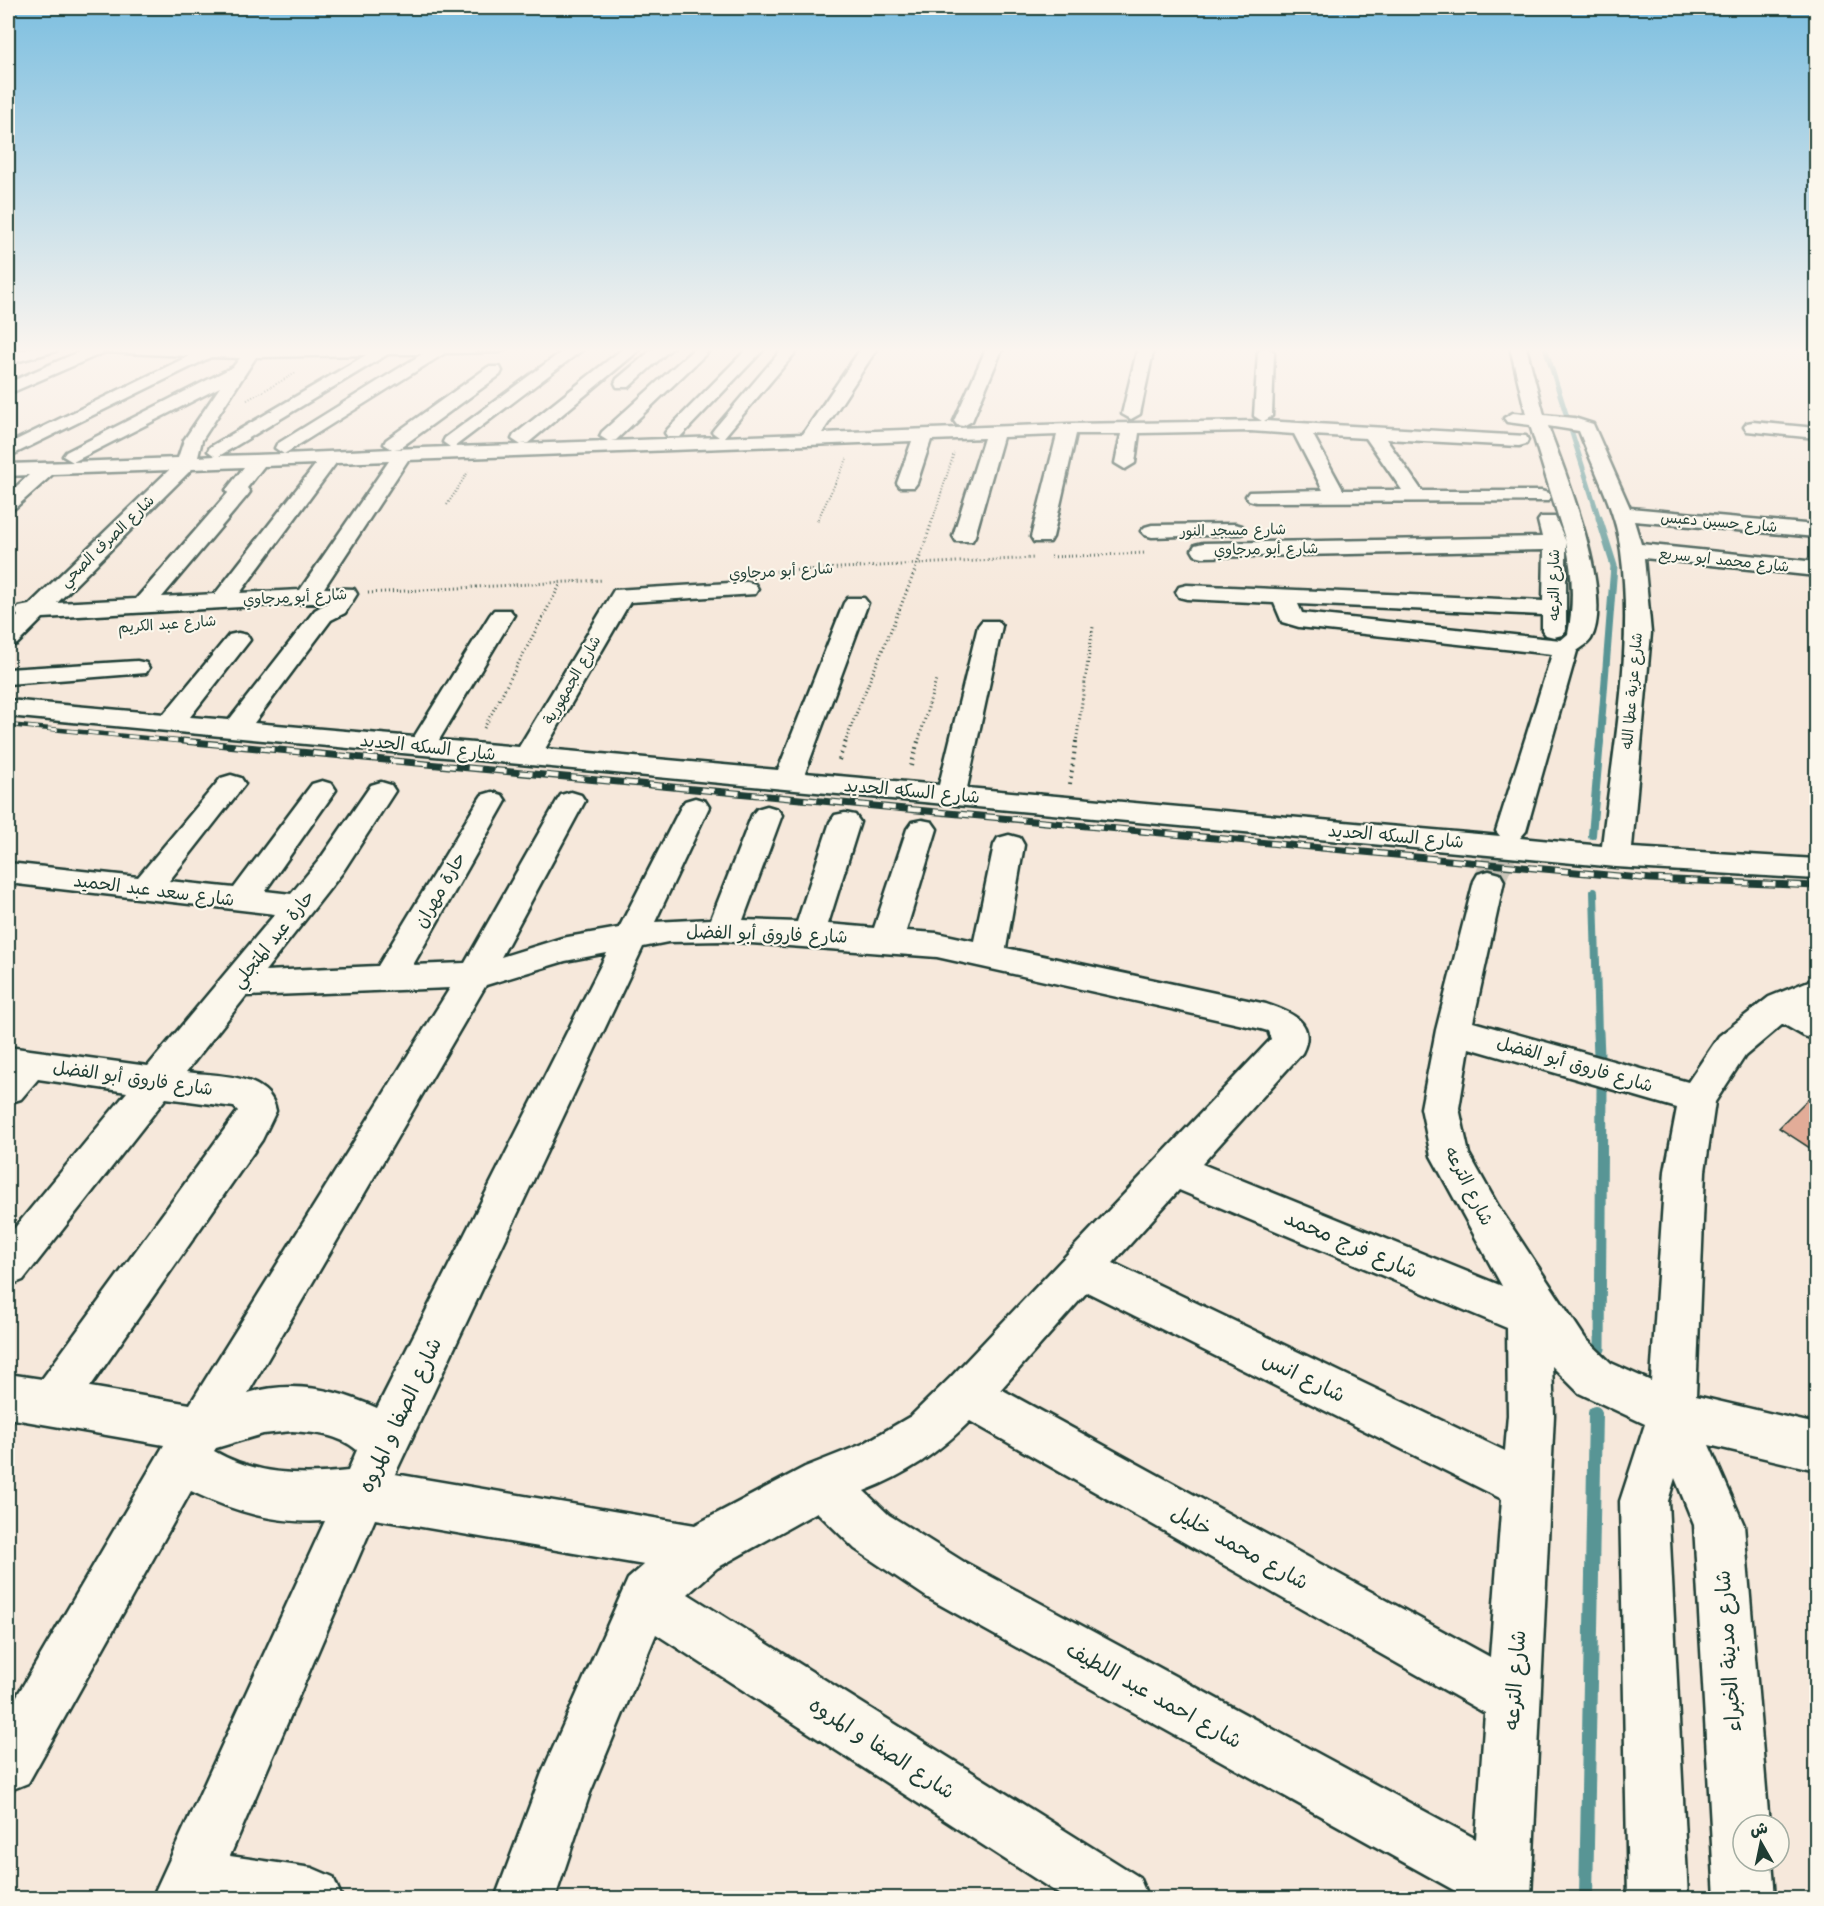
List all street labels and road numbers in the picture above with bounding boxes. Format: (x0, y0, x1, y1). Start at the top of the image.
street label: شارع الصرف الصحي (55, 491, 161, 593)
street label: شارع حسين دعبس (1660, 507, 1778, 537)
street label: شارع مسجد النور (1179, 519, 1286, 541)
street label: شارع أبو مرجاوي (1214, 538, 1318, 561)
street label: شارع محمد ابو سريع (1658, 543, 1790, 578)
street label: شارع الترعه (1544, 549, 1564, 621)
street label: شارع أبو مرجاوي (728, 558, 834, 585)
street label: شارع أبو مرجاوي (242, 584, 348, 611)
street label: شارع عبد الكريم (117, 611, 217, 639)
street label: شارع الجمهورية (539, 632, 605, 728)
street label: شارع عزبة عطا الله (1617, 632, 1647, 750)
street label: شارع السكه الحديد (359, 728, 497, 766)
street label: شارع السكه الحديد (843, 773, 981, 809)
street label: شارع السكه الحديد (1327, 818, 1465, 854)
street label: حارة مهران (409, 848, 471, 932)
street label: شارع سعد عبد الحميد (72, 868, 236, 912)
street label: حارة عبد المتجلي (226, 885, 323, 995)
street label: شارع فاروق أبو الفضل (686, 919, 848, 949)
street label: شارع فاروق أبو الفضل (1494, 1030, 1656, 1098)
street label: شارع فاروق أبو الفضل (51, 1055, 215, 1101)
street label: شارع الترعه (1439, 1142, 1499, 1230)
street label: شارع فرج محمد (1279, 1203, 1422, 1286)
street label: شارع الصفا و المروه (352, 1333, 449, 1498)
street label: شارع انس (1258, 1345, 1350, 1410)
street label: شارع محمد خليل (1166, 1498, 1314, 1597)
street label: شارع مدينة الخبراء (1708, 1569, 1749, 1733)
street label: شارع الترعه (1498, 1629, 1533, 1731)
street label: شارع احمد عبد اللطيف (1061, 1635, 1247, 1756)
street label: شارع الصفا و المروه (803, 1690, 960, 1806)

